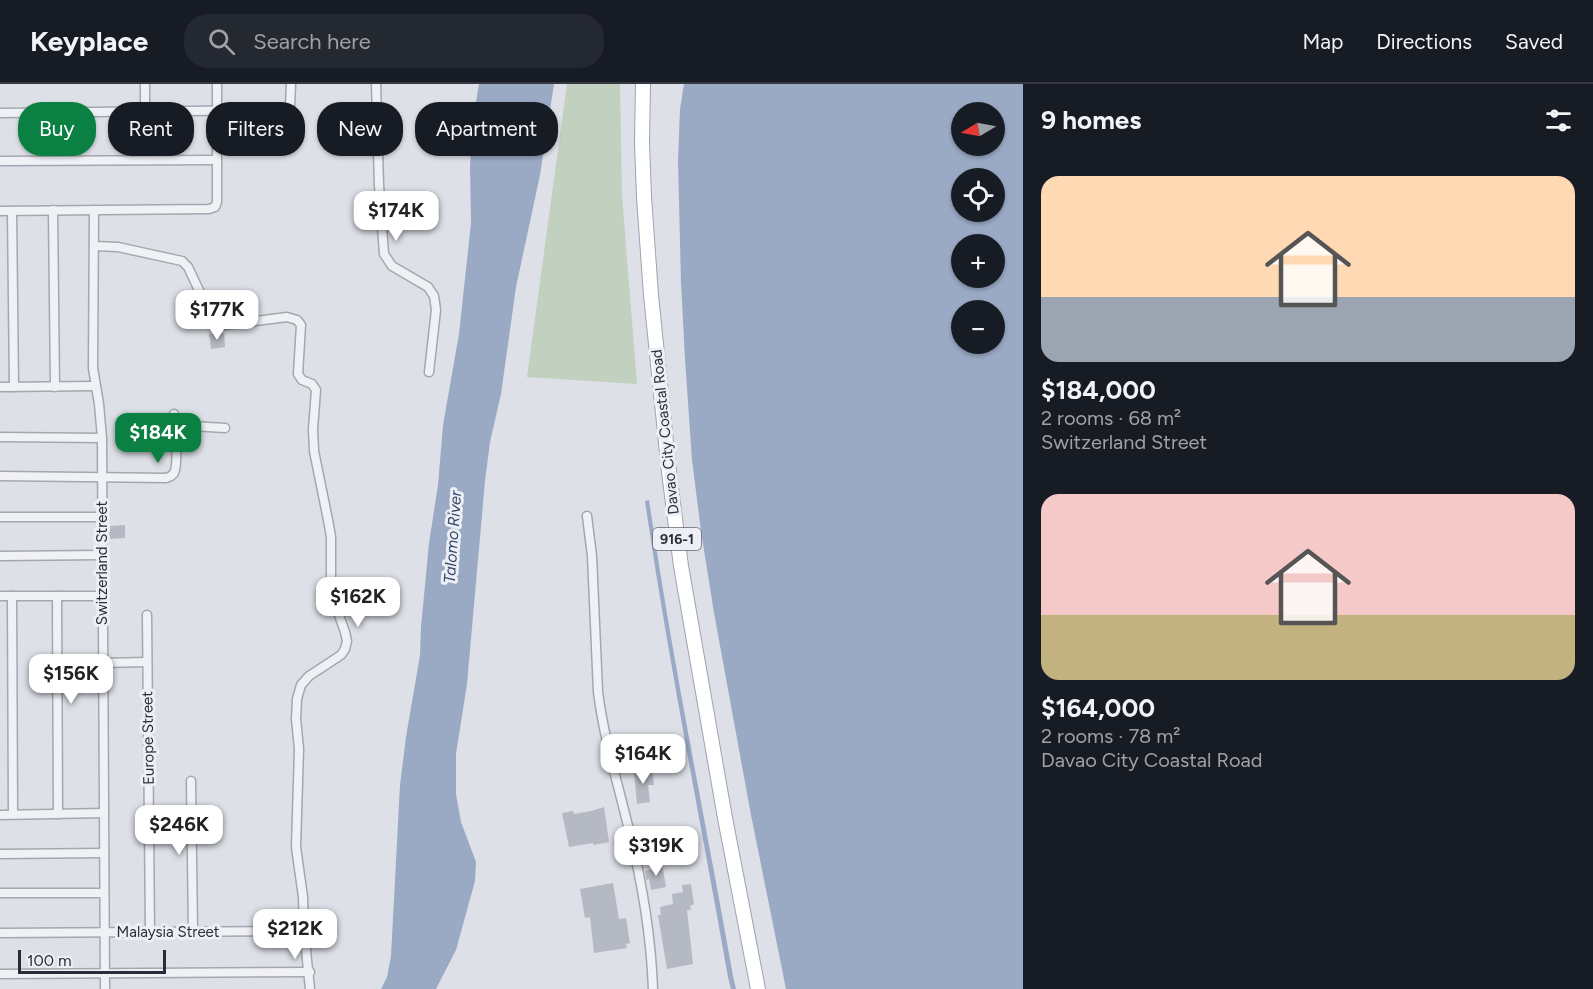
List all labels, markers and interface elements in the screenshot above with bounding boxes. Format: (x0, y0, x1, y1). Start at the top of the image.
search box (184, 14, 604, 68)
text: Keyplace (30, 24, 148, 58)
icon: search (205, 25, 238, 58)
text: Search here (253, 28, 371, 55)
text: Map (1302, 29, 1343, 54)
text: Directions (1376, 29, 1472, 54)
text: Saved (1505, 29, 1563, 54)
chip: Buy (18, 102, 96, 156)
chip: Rent (108, 102, 194, 156)
chip: Filters (206, 102, 305, 156)
chip: New (317, 102, 403, 156)
chip: Apartment (415, 102, 558, 156)
north arrow (951, 102, 1005, 156)
map controls (951, 102, 1005, 354)
text: 9 homes (1041, 104, 1141, 136)
icon: filters (1542, 104, 1575, 137)
button: locate (951, 168, 1005, 222)
pin: $174K (354, 191, 438, 242)
text: $174K (368, 198, 424, 222)
icon: home (1254, 215, 1362, 323)
button: + (951, 234, 1005, 288)
pin: $177K (175, 290, 259, 341)
text: $177K (189, 297, 245, 321)
button: − (951, 300, 1005, 354)
street label: Davao City Coastal Road (647, 348, 683, 516)
text: $184,000 (1041, 374, 1156, 406)
text: 2 rooms · 68 m² (1041, 406, 1181, 430)
pin: $184K (116, 413, 200, 464)
text: $184K (129, 420, 187, 444)
text: Switzerland Street (1041, 430, 1207, 454)
water label: Talomo River (440, 489, 465, 584)
street label: Switzerland Street (93, 500, 111, 625)
road number: 916-1 (653, 528, 701, 550)
icon: home (1254, 533, 1362, 641)
pin: $162K (316, 577, 400, 628)
text: $162K (330, 584, 386, 608)
pin: $156K (29, 654, 113, 705)
text: $156K (43, 661, 99, 685)
street label: Europe Street (138, 691, 158, 785)
text: $164,000 (1041, 692, 1155, 724)
text: 2 rooms · 78 m² (1041, 724, 1181, 748)
pin: $164K (601, 734, 685, 785)
text: $164K (614, 741, 672, 765)
text: Davao City Coastal Road (1041, 748, 1262, 772)
pin: $246K (137, 805, 221, 856)
text: $246K (149, 812, 209, 836)
pin: $319K (614, 826, 698, 877)
text: $319K (628, 833, 684, 857)
pin: $212K (253, 909, 337, 960)
text: $212K (267, 916, 323, 940)
street label: Malaysia Street (117, 923, 220, 941)
scale bar (18, 947, 166, 974)
text: 100 m (27, 951, 72, 970)

